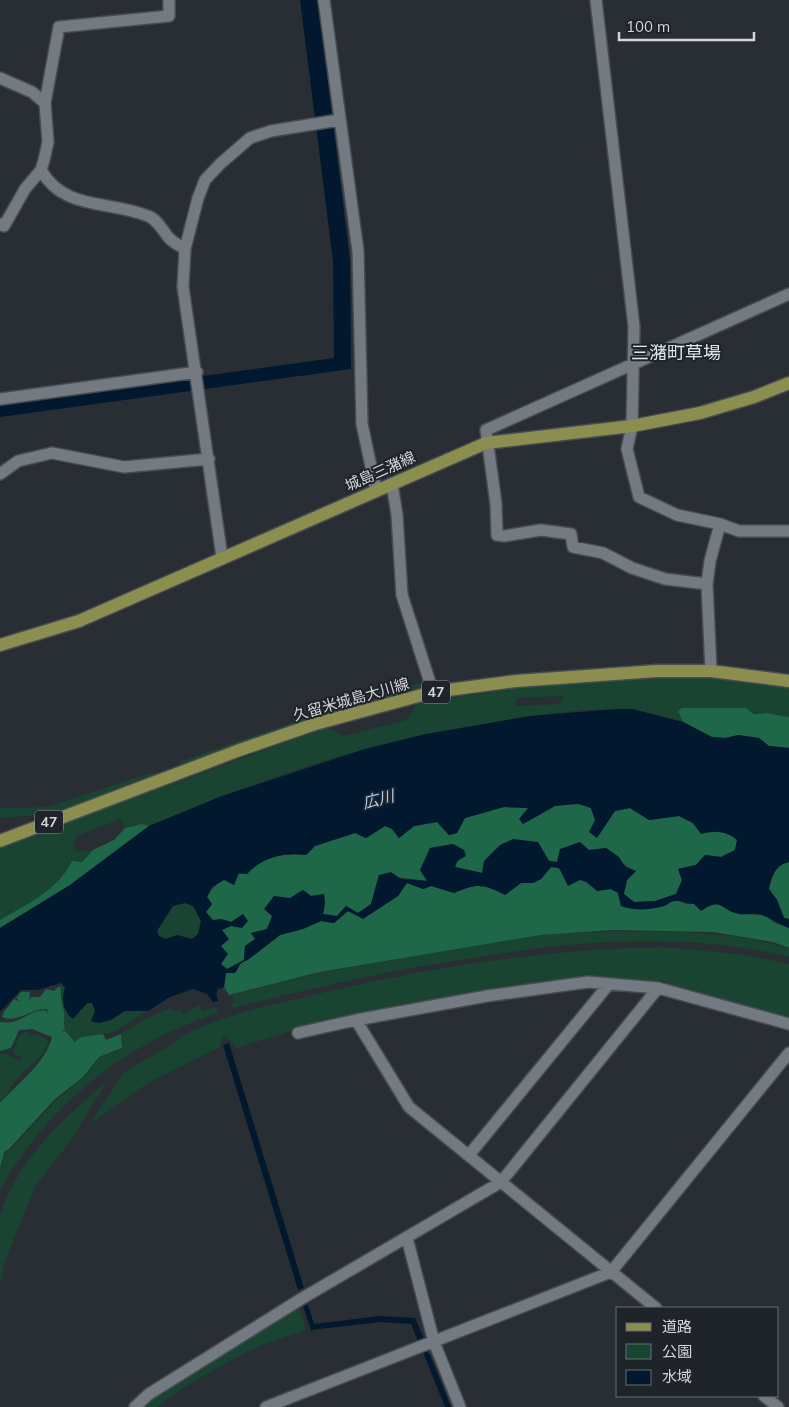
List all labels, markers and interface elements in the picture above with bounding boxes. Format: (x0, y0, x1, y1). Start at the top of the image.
scale bar (619, 10, 754, 42)
text: 100 m (626, 17, 670, 36)
district label: 三潴町草場 (631, 341, 721, 364)
street label: 城島三潴線 (342, 447, 418, 495)
street label: 久留米城島大川線 (291, 673, 411, 725)
road number: 47 (422, 680, 450, 704)
water label: 広川 (360, 785, 398, 813)
road number: 47 (35, 810, 63, 834)
legend (616, 1307, 779, 1397)
text: 道路 (662, 1317, 692, 1336)
text: 公園 (662, 1342, 692, 1361)
text: 水域 (662, 1367, 692, 1386)

